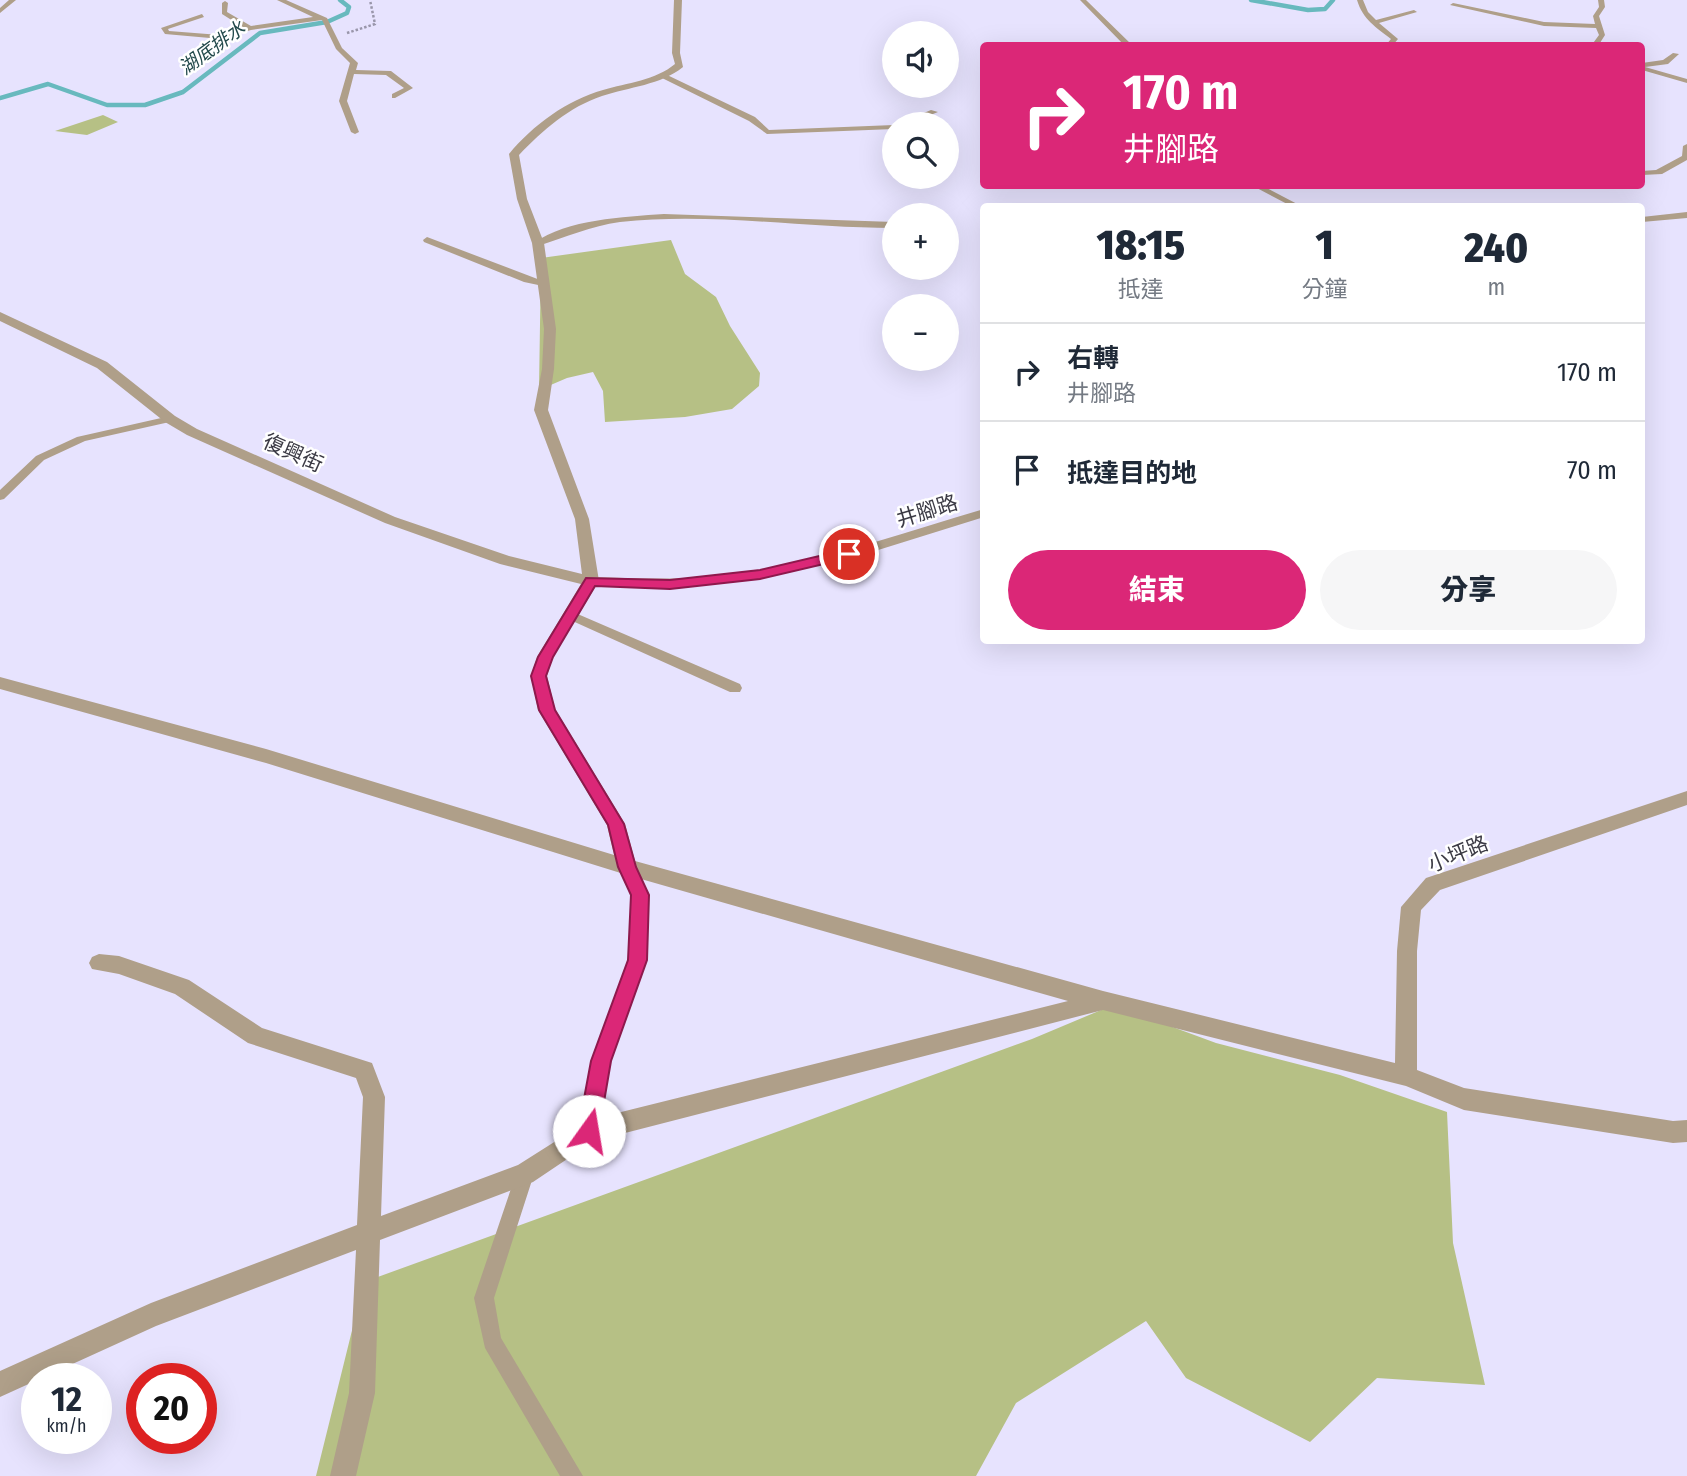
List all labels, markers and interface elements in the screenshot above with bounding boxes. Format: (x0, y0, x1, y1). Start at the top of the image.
water label: 湖底排水 (174, 16, 250, 80)
map controls (882, 21, 959, 371)
button: sound (882, 21, 959, 98)
text: 170 m (1123, 63, 1239, 122)
icon: right (1008, 70, 1099, 161)
button: search (882, 112, 959, 189)
text: 井腳路 (1123, 130, 1219, 168)
button: + (882, 203, 959, 280)
text: 18:15 (1097, 220, 1185, 270)
text: 1 (1315, 220, 1334, 270)
text: 240 (1464, 223, 1528, 273)
text: m (1487, 273, 1505, 301)
text: 抵達 (1118, 275, 1164, 303)
text: 分鐘 (1302, 275, 1348, 303)
button: − (882, 294, 959, 371)
text: 右轉 (1067, 343, 1119, 374)
icon: right (1008, 353, 1046, 391)
text: 170 m (1557, 357, 1617, 388)
text: 井腳路 (1067, 379, 1136, 407)
street label: 復興街 (259, 428, 327, 478)
icon: arrive (1008, 451, 1046, 489)
text: 70 m (1567, 455, 1617, 486)
text: 抵達目的地 (1067, 458, 1197, 489)
street label: 井腳路 (893, 489, 961, 533)
pin (819, 524, 879, 584)
icon: arrive (830, 535, 868, 573)
button: 結束 (1008, 550, 1306, 630)
button: 分享 (1320, 550, 1617, 630)
street label: 小坪路 (1424, 830, 1492, 878)
position arrow (552, 1094, 626, 1168)
speed limit sign: 20 (126, 1363, 217, 1454)
text: 12 (51, 1378, 82, 1420)
text: km/h (46, 1415, 87, 1437)

